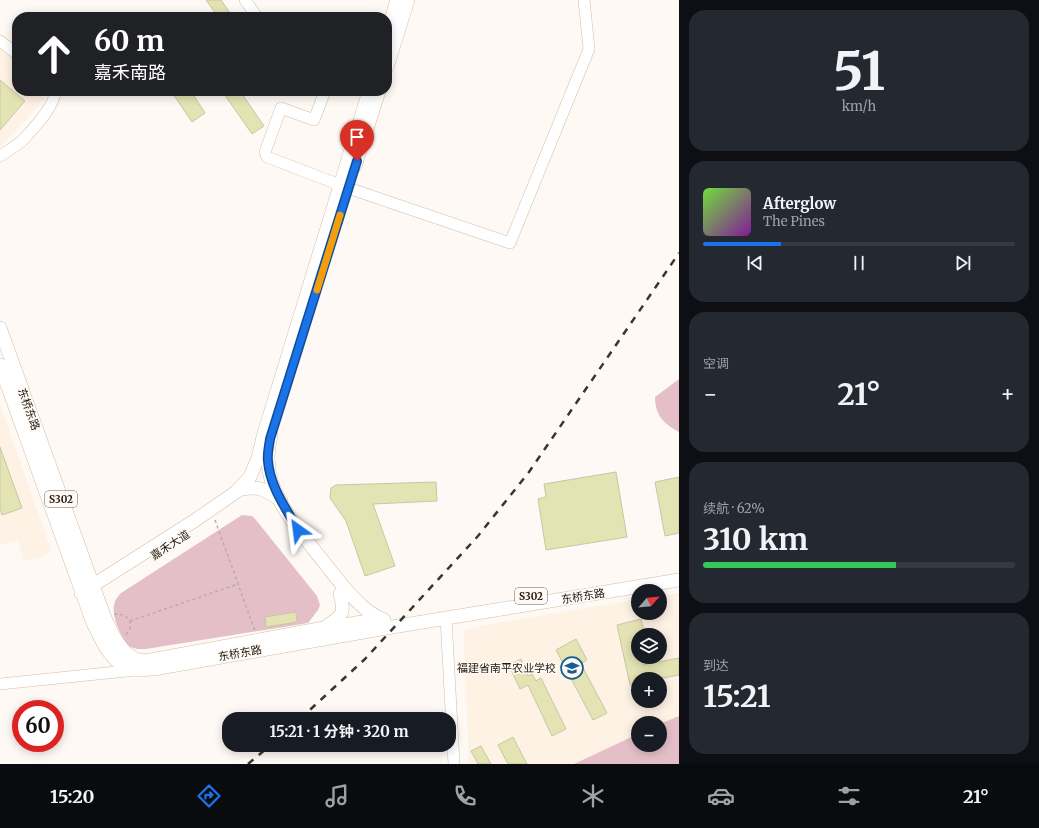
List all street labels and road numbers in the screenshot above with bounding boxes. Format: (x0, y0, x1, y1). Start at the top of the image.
street label: 东桥东路 (15, 386, 43, 432)
road number: S302 (45, 491, 77, 507)
street label: 嘉禾大道 (148, 527, 192, 563)
street label: 东桥东路 (560, 586, 606, 606)
road number: S302 (515, 588, 547, 604)
street label: 东桥东路 (217, 642, 263, 664)

